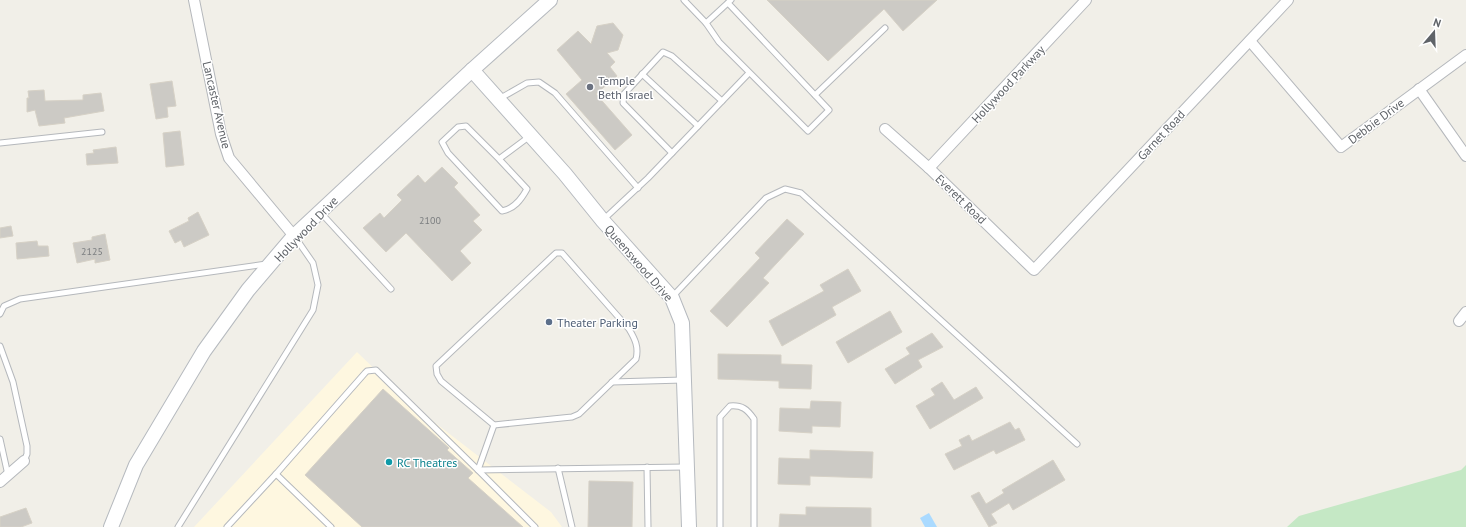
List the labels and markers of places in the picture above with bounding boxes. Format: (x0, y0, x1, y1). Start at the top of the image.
place label: Temple Beth Israel (598, 73, 654, 102)
marker: Temple Beth Israel (585, 82, 595, 92)
place label: Theater Parking (557, 315, 638, 330)
marker: Theater Parking (544, 317, 554, 327)
place label: RC Theatres (397, 455, 457, 470)
marker: RC Theatres (384, 457, 394, 467)

